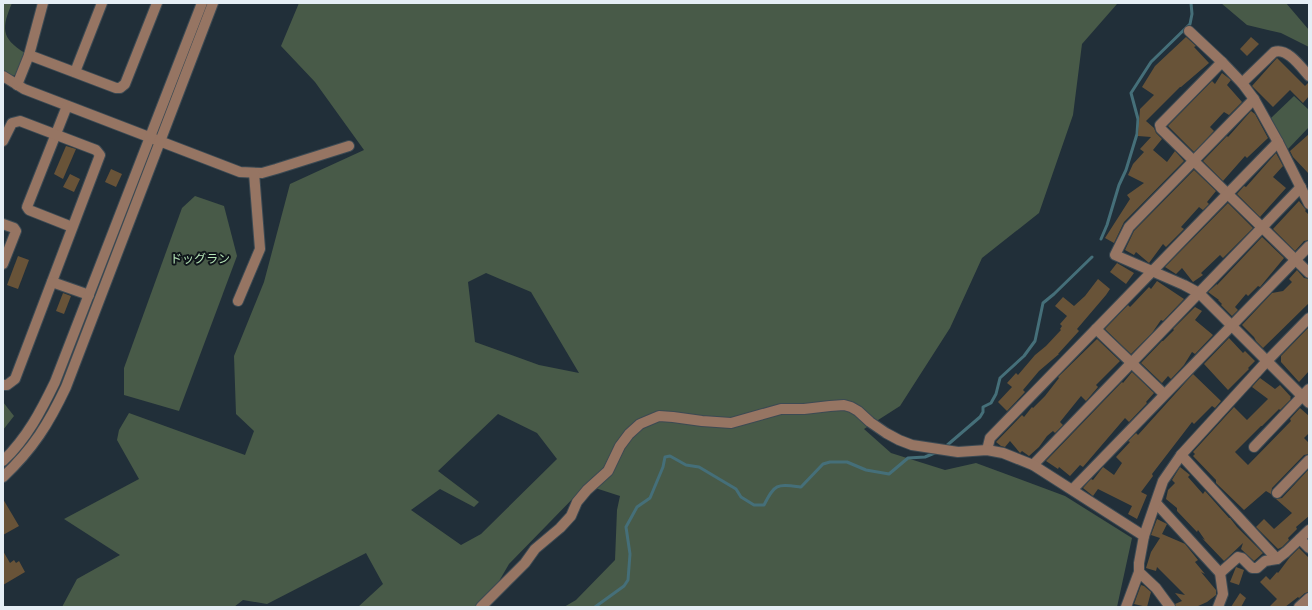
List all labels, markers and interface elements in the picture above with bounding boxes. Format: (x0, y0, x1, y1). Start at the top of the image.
park label: ドッグラン (170, 252, 230, 265)

